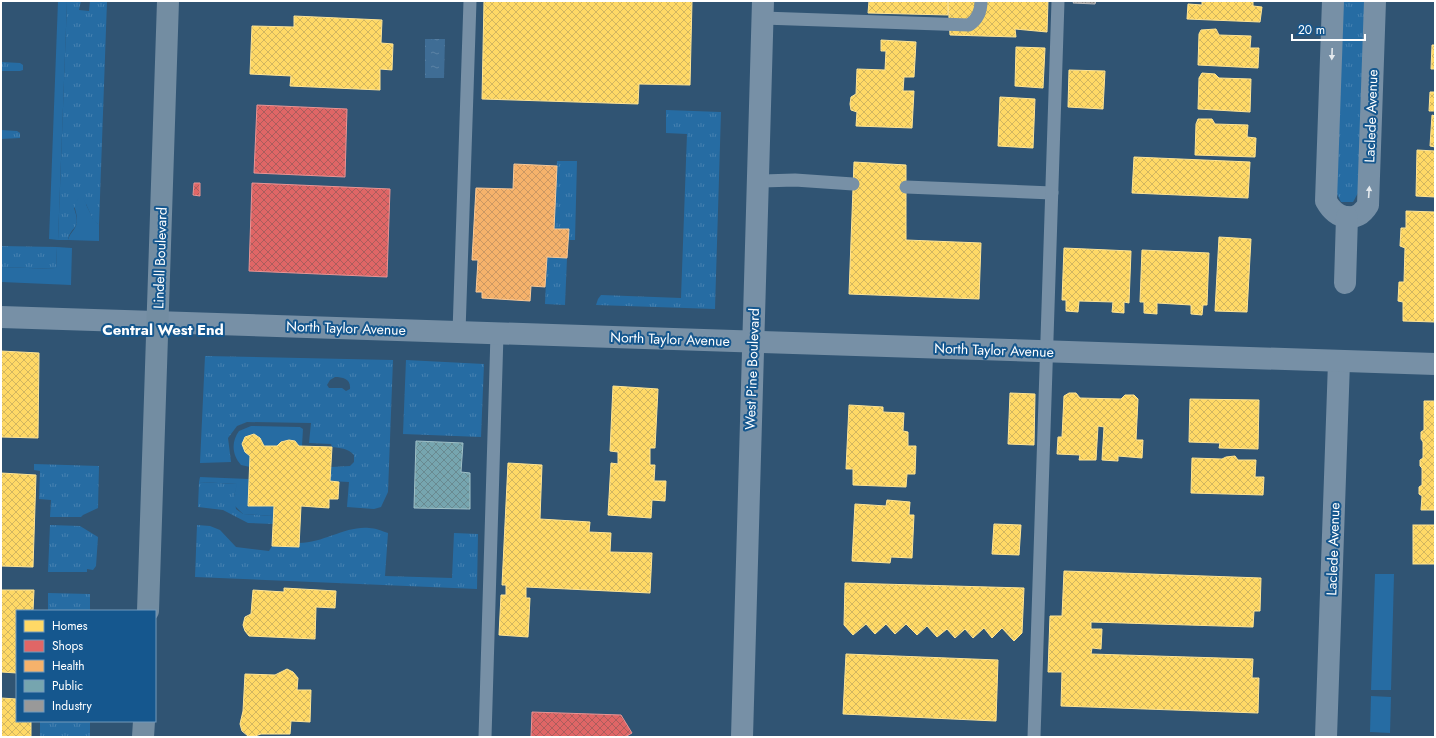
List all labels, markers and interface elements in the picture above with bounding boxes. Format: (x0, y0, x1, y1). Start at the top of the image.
scale bar (1292, 16, 1365, 42)
text: 20 m (1298, 21, 1325, 39)
one-way arrow (1328, 48, 1335, 60)
street label: Laclede Avenue (1359, 69, 1383, 163)
one-way arrow (1366, 185, 1372, 198)
street label: Lindell Boulevard (148, 207, 172, 309)
street label: West Pine Boulevard (740, 308, 764, 430)
street label: North Taylor Avenue (286, 316, 406, 340)
district label: Central West End (102, 319, 224, 341)
street label: North Taylor Avenue (610, 327, 730, 351)
street label: North Taylor Avenue (934, 338, 1054, 362)
street label: Laclede Avenue (1321, 502, 1345, 596)
legend (16, 610, 156, 722)
text: Homes (52, 617, 88, 635)
text: Shops (52, 637, 83, 655)
text: Health (52, 657, 84, 675)
text: Public (52, 677, 83, 695)
text: Industry (52, 697, 93, 715)

